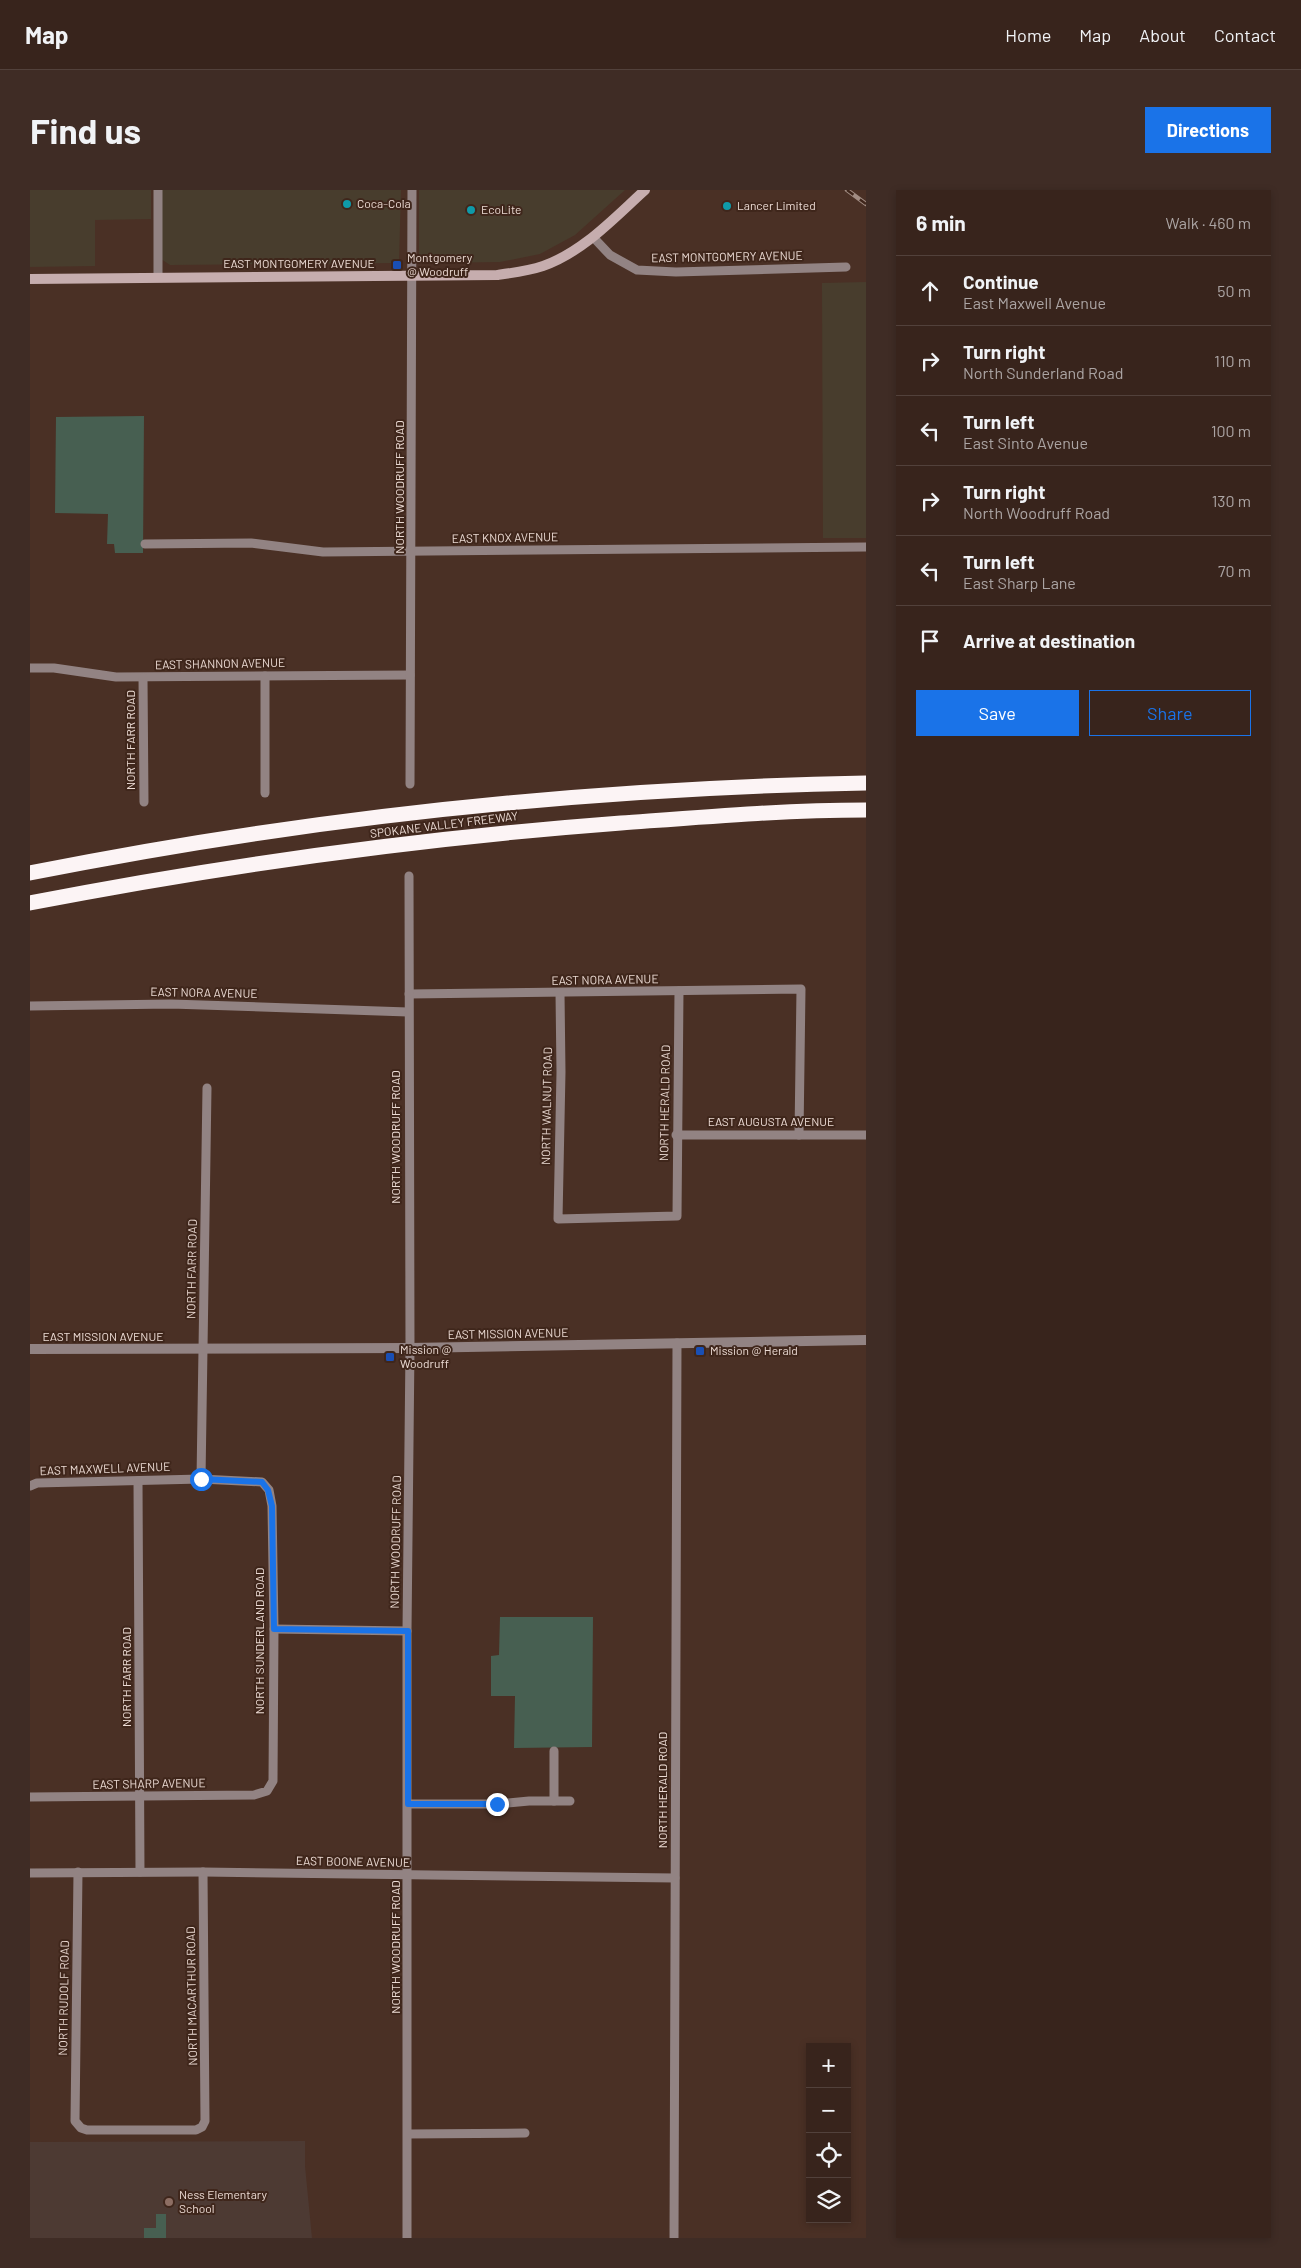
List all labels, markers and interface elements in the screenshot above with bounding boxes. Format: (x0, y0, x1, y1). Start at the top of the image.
text: Map (25, 20, 68, 49)
text: Home (1005, 24, 1051, 46)
text: Map (1079, 24, 1111, 46)
text: About (1139, 24, 1186, 46)
text: Contact (1214, 24, 1276, 46)
button: Directions (1145, 107, 1271, 153)
text: Find us (30, 109, 141, 151)
place label: Coca-Cola (357, 196, 411, 210)
marker: Coca-Cola (341, 198, 353, 210)
place label: Lancer Limited (737, 198, 816, 212)
marker: Lancer Limited (721, 200, 733, 212)
place label: EcoLite (481, 202, 521, 216)
marker: EcoLite (465, 204, 477, 216)
text: 6 min (916, 210, 966, 235)
text: Walk · 460 m (1166, 213, 1251, 232)
street label: EAST MONTGOMERY AVENUE (651, 248, 803, 264)
place label: Montgomery @ Woodruff (407, 250, 473, 278)
street label: EAST MONTGOMERY AVENUE (223, 256, 375, 270)
marker: Montgomery @ Woodruff (391, 259, 403, 271)
text: Continue (963, 270, 1039, 293)
icon: ahead (916, 277, 944, 305)
text: 50 m (1217, 281, 1251, 300)
text: East Maxwell Avenue (963, 293, 1106, 312)
text: Turn right (963, 340, 1045, 363)
icon: right (916, 347, 944, 375)
text: 110 m (1214, 351, 1251, 370)
text: North Sunderland Road (963, 363, 1123, 382)
text: Turn left (963, 410, 1034, 433)
icon: left (916, 417, 944, 445)
street label: NORTH WOODRUFF ROAD (392, 420, 406, 554)
text: 100 m (1211, 421, 1251, 440)
text: East Sinto Avenue (963, 433, 1088, 452)
text: Turn right (963, 480, 1045, 503)
icon: right (916, 487, 944, 515)
text: 130 m (1212, 491, 1251, 510)
text: North Woodruff Road (963, 503, 1110, 522)
street label: EAST KNOX AVENUE (452, 529, 558, 545)
text: Turn left (963, 550, 1034, 573)
icon: left (916, 557, 944, 585)
text: 70 m (1218, 561, 1251, 580)
text: East Sharp Lane (963, 573, 1076, 592)
icon: arrive (916, 627, 944, 655)
text: Arrive at destination (963, 629, 1135, 652)
street label: EAST SHANNON AVENUE (155, 655, 285, 671)
street label: NORTH FARR ROAD (123, 690, 137, 790)
button: Save (916, 690, 1079, 736)
button: Share (1089, 690, 1251, 736)
street label: SPOKANE VALLEY FREEWAY (369, 808, 519, 840)
street label: EAST NORA AVENUE (551, 971, 659, 987)
street label: EAST NORA AVENUE (150, 984, 258, 1000)
street label: NORTH HERALD ROAD (656, 1045, 672, 1161)
street label: NORTH WALNUT ROAD (538, 1047, 554, 1165)
street label: NORTH WOODRUFF ROAD (388, 1070, 402, 1204)
street label: EAST AUGUSTA AVENUE (708, 1114, 834, 1128)
street label: NORTH FARR ROAD (183, 1219, 199, 1319)
street label: EAST MISSION AVENUE (447, 1325, 569, 1341)
street label: EAST MISSION AVENUE (43, 1329, 163, 1343)
place label: Mission @ Woodruff (400, 1342, 451, 1370)
place label: Mission @ Herald (710, 1343, 798, 1357)
marker: Mission @ Herald (694, 1345, 706, 1357)
marker: Mission @ Woodruff (384, 1351, 396, 1363)
street label: EAST MAXWELL AVENUE (39, 1459, 171, 1477)
route start (190, 1468, 213, 1491)
street label: NORTH WOODRUFF ROAD (387, 1475, 403, 1609)
street label: NORTH SUNDERLAND ROAD (252, 1568, 266, 1714)
street label: NORTH FARR ROAD (119, 1627, 133, 1727)
street label: NORTH HERALD ROAD (655, 1732, 669, 1848)
street label: EAST SHARP AVENUE (92, 1775, 206, 1791)
route end (486, 1793, 509, 1816)
street label: EAST BOONE AVENUE (296, 1853, 410, 1869)
street label: NORTH WOODRUFF ROAD (388, 1880, 402, 2014)
street label: NORTH MACARTHUR ROAD (183, 1926, 199, 2066)
street label: NORTH RUDOLF ROAD (55, 1940, 71, 2056)
map controls (806, 2043, 851, 2223)
button: + (806, 2043, 851, 2088)
button: − (806, 2088, 851, 2133)
button: locate (806, 2133, 851, 2178)
button: layers (806, 2178, 851, 2223)
place label: Ness Elementary School (179, 2187, 267, 2215)
marker: Ness Elementary School (163, 2196, 175, 2208)

